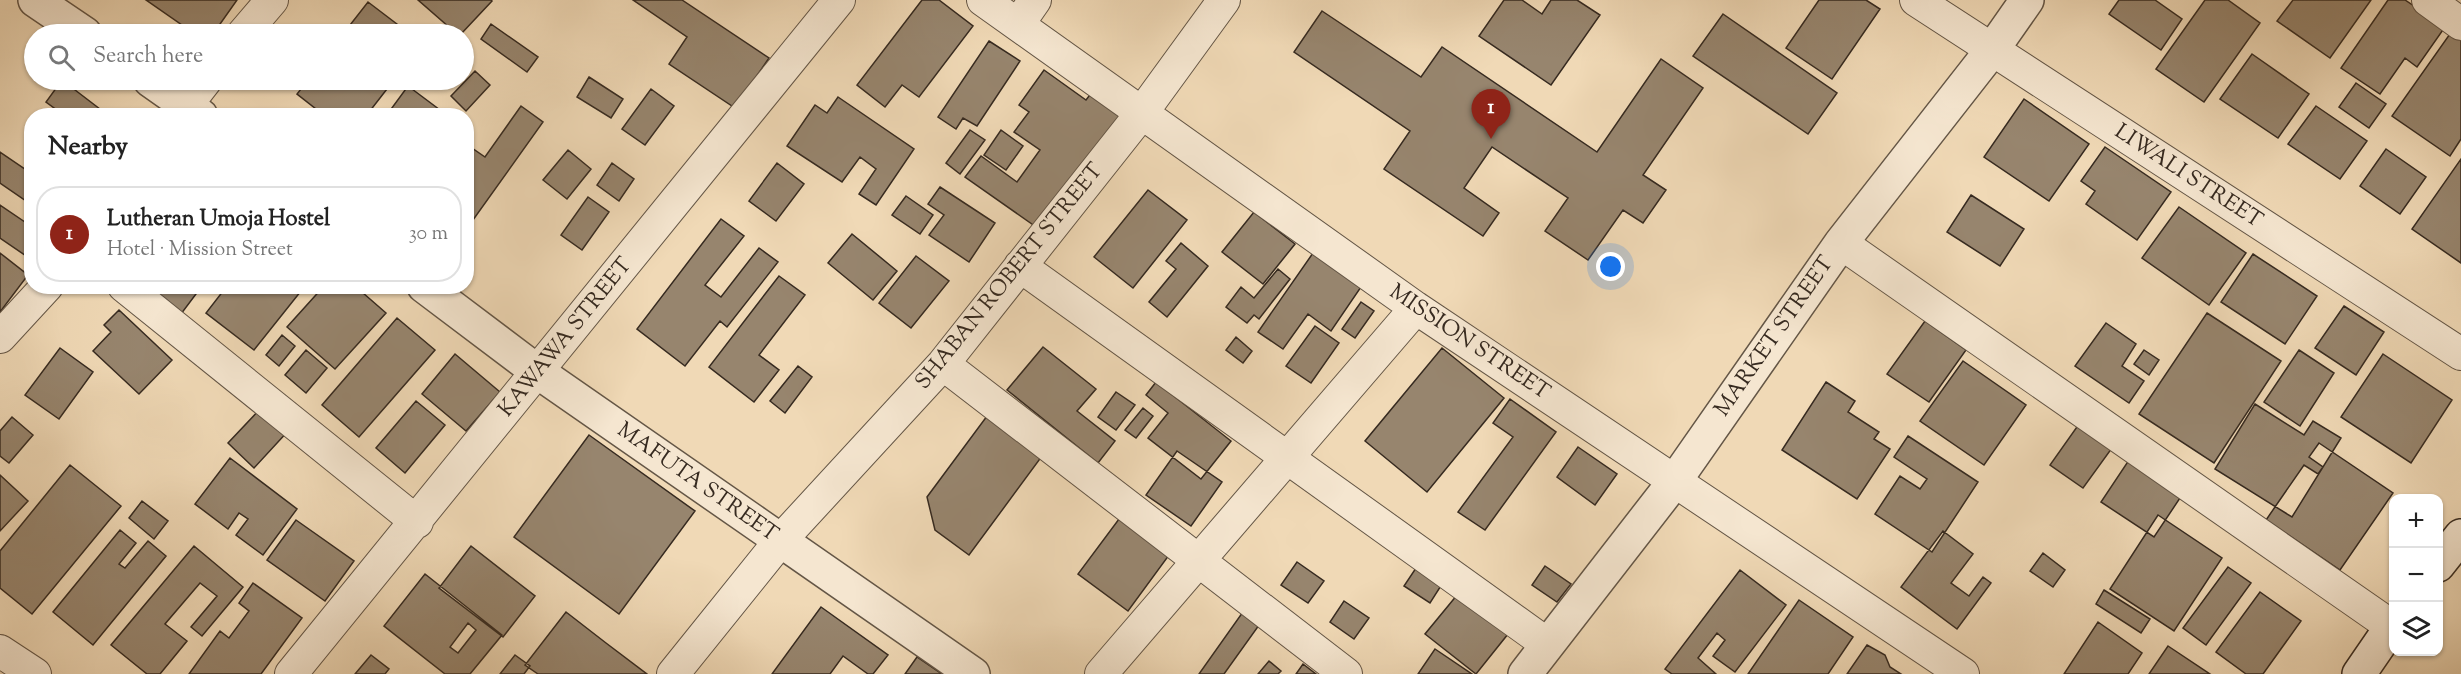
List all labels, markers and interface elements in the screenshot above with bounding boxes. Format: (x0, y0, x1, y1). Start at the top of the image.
search box (24, 24, 474, 90)
icon: search (45, 41, 78, 74)
text: Search here (93, 41, 203, 73)
pin: 1 (1472, 90, 1510, 139)
street label: LIWALI STREET (2107, 117, 2269, 237)
text: Nearby (48, 129, 128, 166)
street label: SHABAN ROBERT STREET (908, 156, 1112, 397)
text: Lutheran Umoja Hostel (107, 204, 330, 236)
text: 1 (66, 220, 73, 249)
text: 30 m (409, 220, 448, 249)
text: Hotel · Mission Street (107, 236, 293, 265)
street label: MARKET STREET (1707, 250, 1843, 424)
street label: KAWAWA STREET (492, 251, 641, 425)
your location (1596, 252, 1625, 281)
street label: MISSION STREET (1382, 277, 1556, 409)
street label: MAFUTA STREET (610, 415, 785, 551)
map controls (2389, 494, 2443, 656)
button: + (2389, 494, 2443, 548)
button: − (2389, 548, 2443, 602)
button: layers (2389, 602, 2443, 656)

